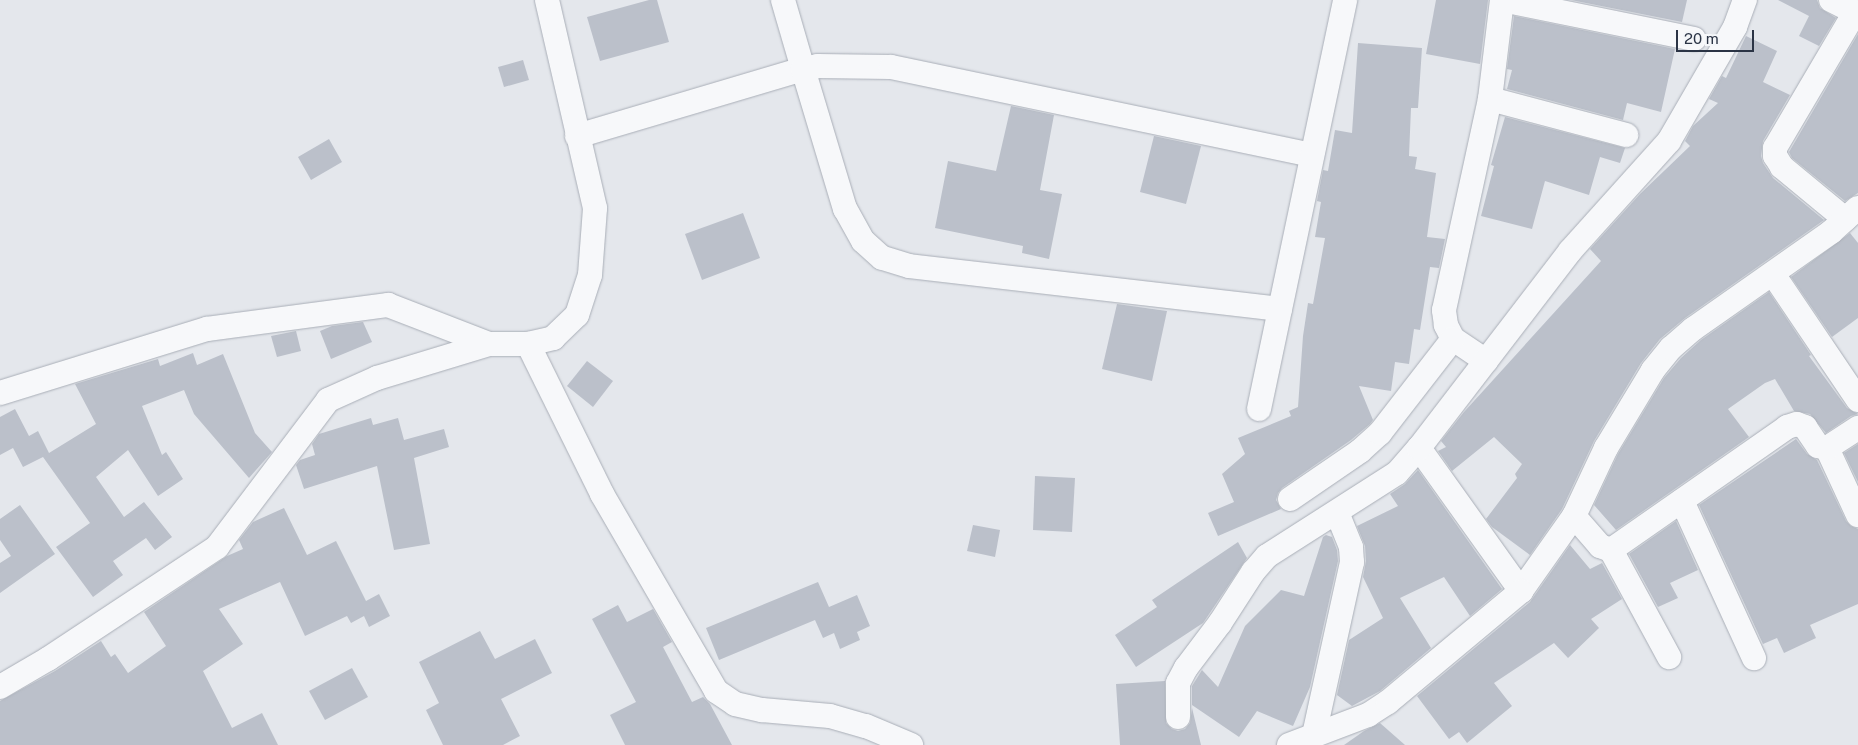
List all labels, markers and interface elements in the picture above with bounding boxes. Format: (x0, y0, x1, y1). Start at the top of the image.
scale bar (1678, 20, 1756, 52)
text: 20 m (1684, 30, 1719, 47)

